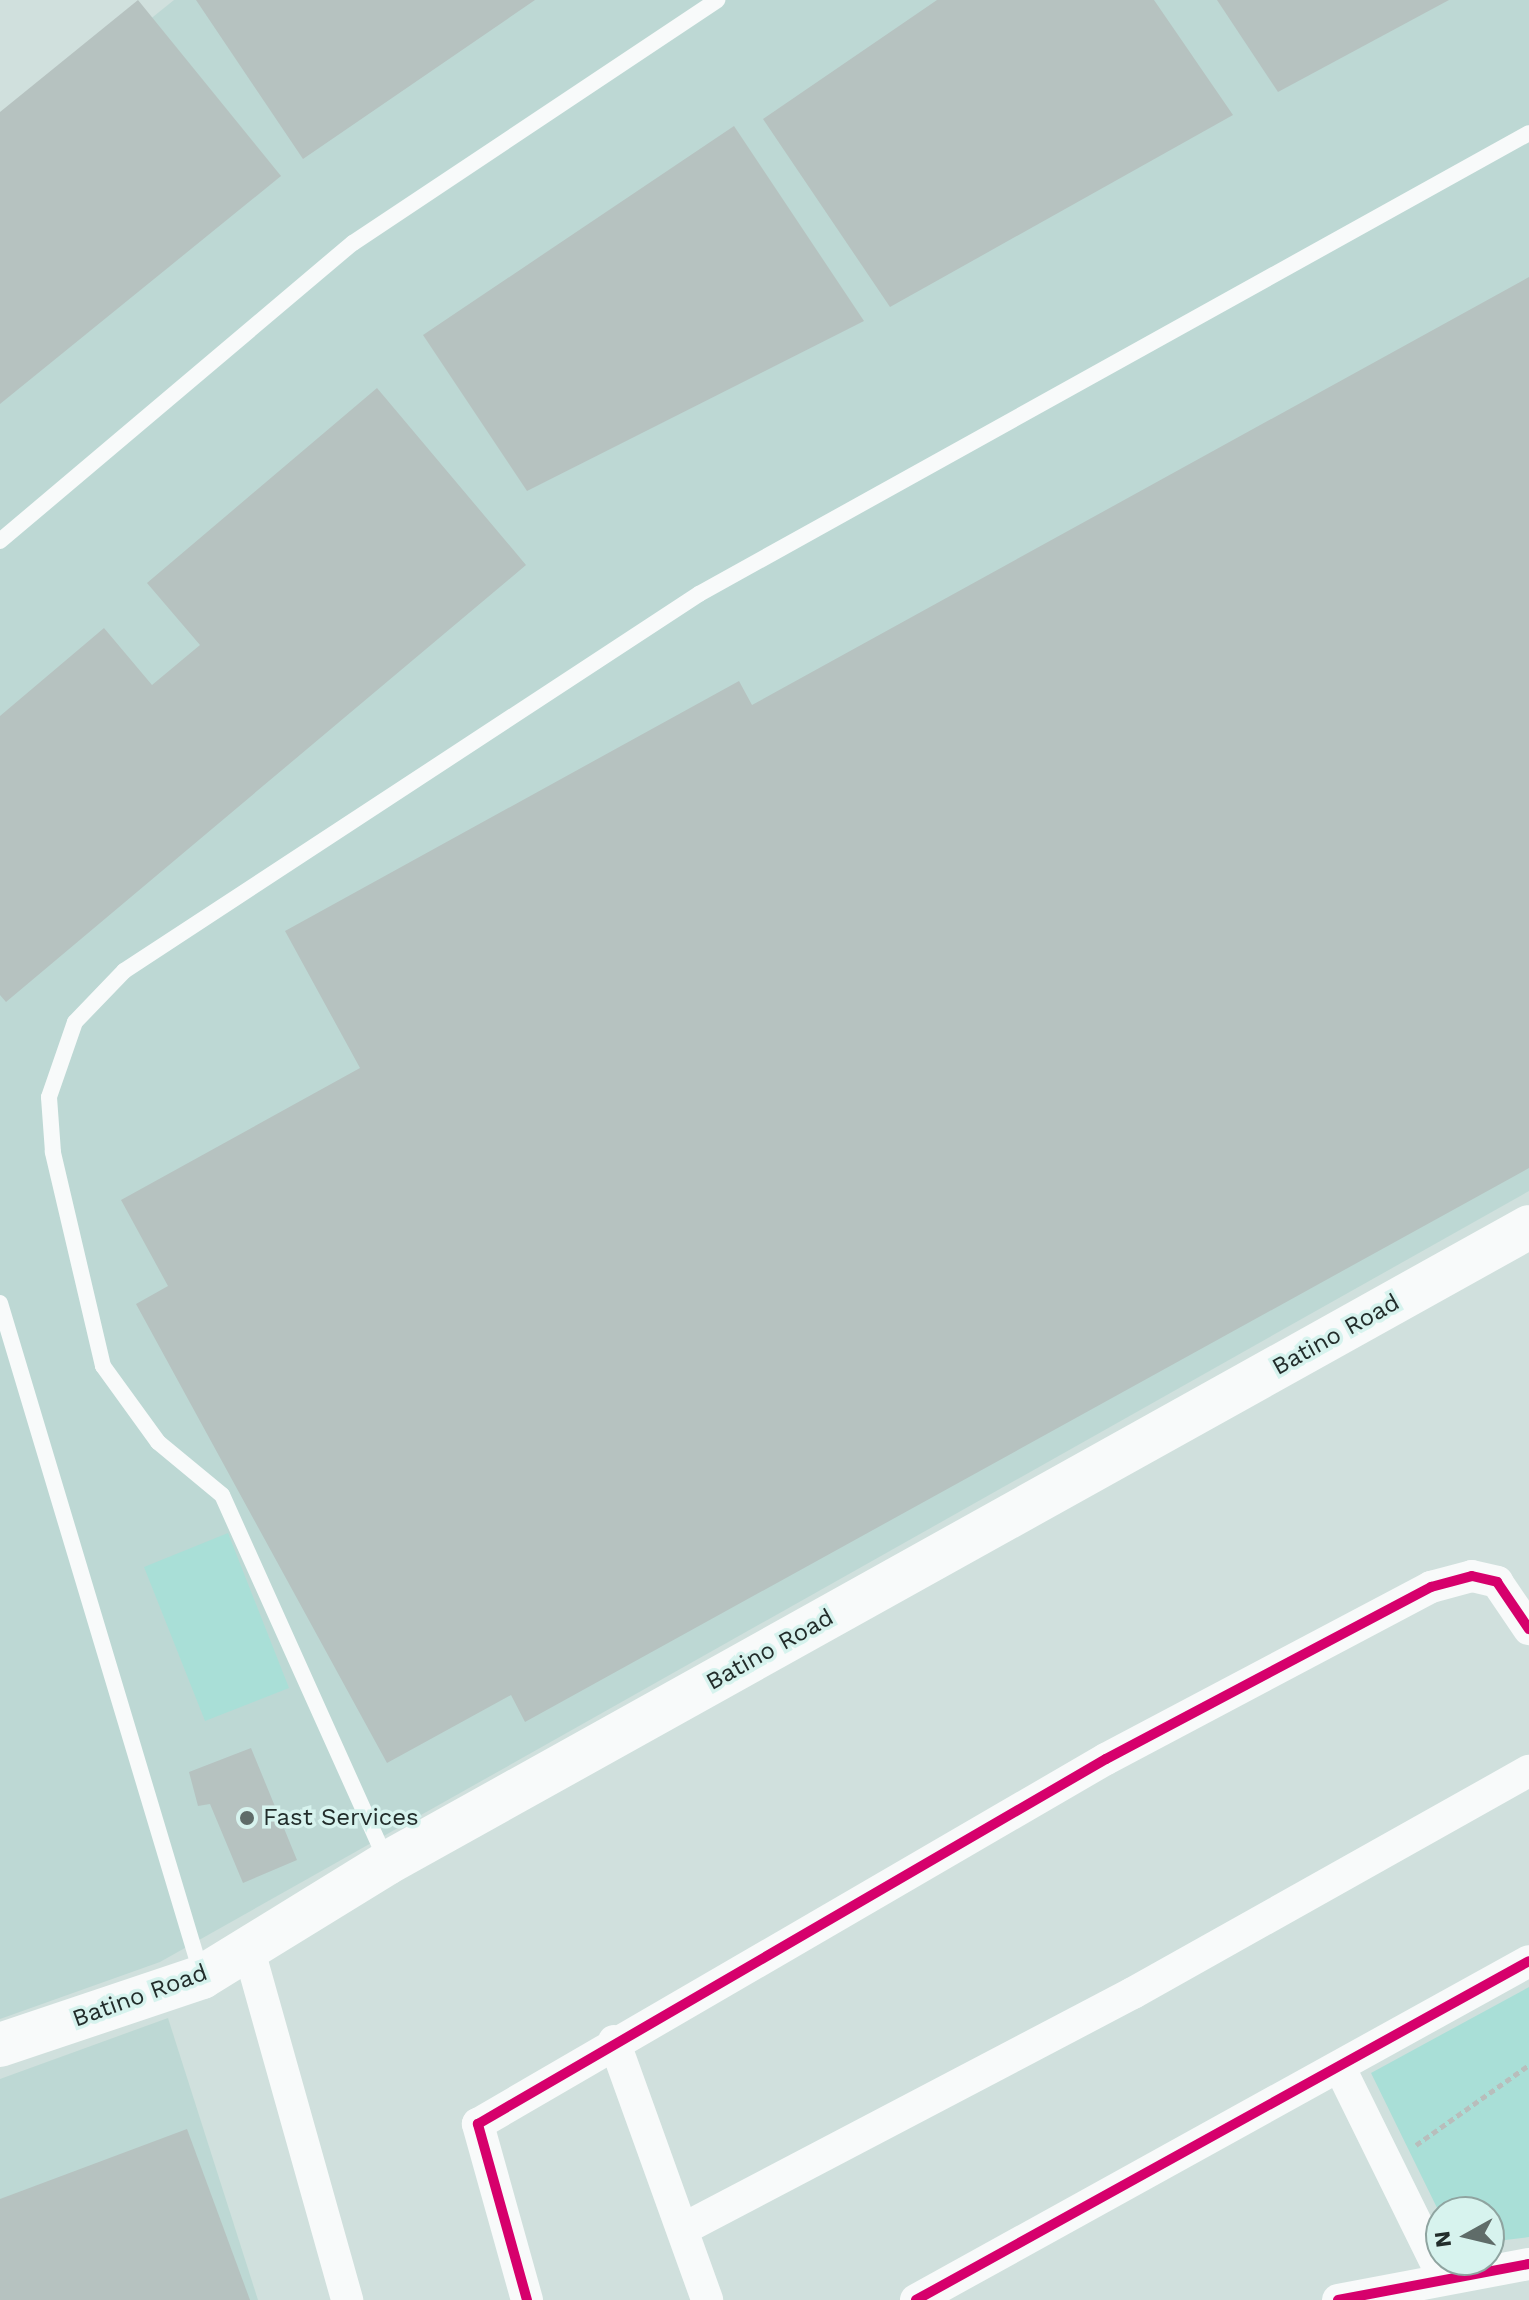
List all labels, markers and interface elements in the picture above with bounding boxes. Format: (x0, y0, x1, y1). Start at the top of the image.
street label: Batino Road (1267, 1288, 1405, 1382)
street label: Batino Road (701, 1603, 839, 1697)
place label: Fast Services (263, 1804, 419, 1832)
marker: Fast Services (238, 1809, 256, 1827)
street label: Batino Road (69, 1958, 211, 2034)
north arrow (1425, 2196, 1505, 2276)
text: N (1429, 2229, 1456, 2249)

